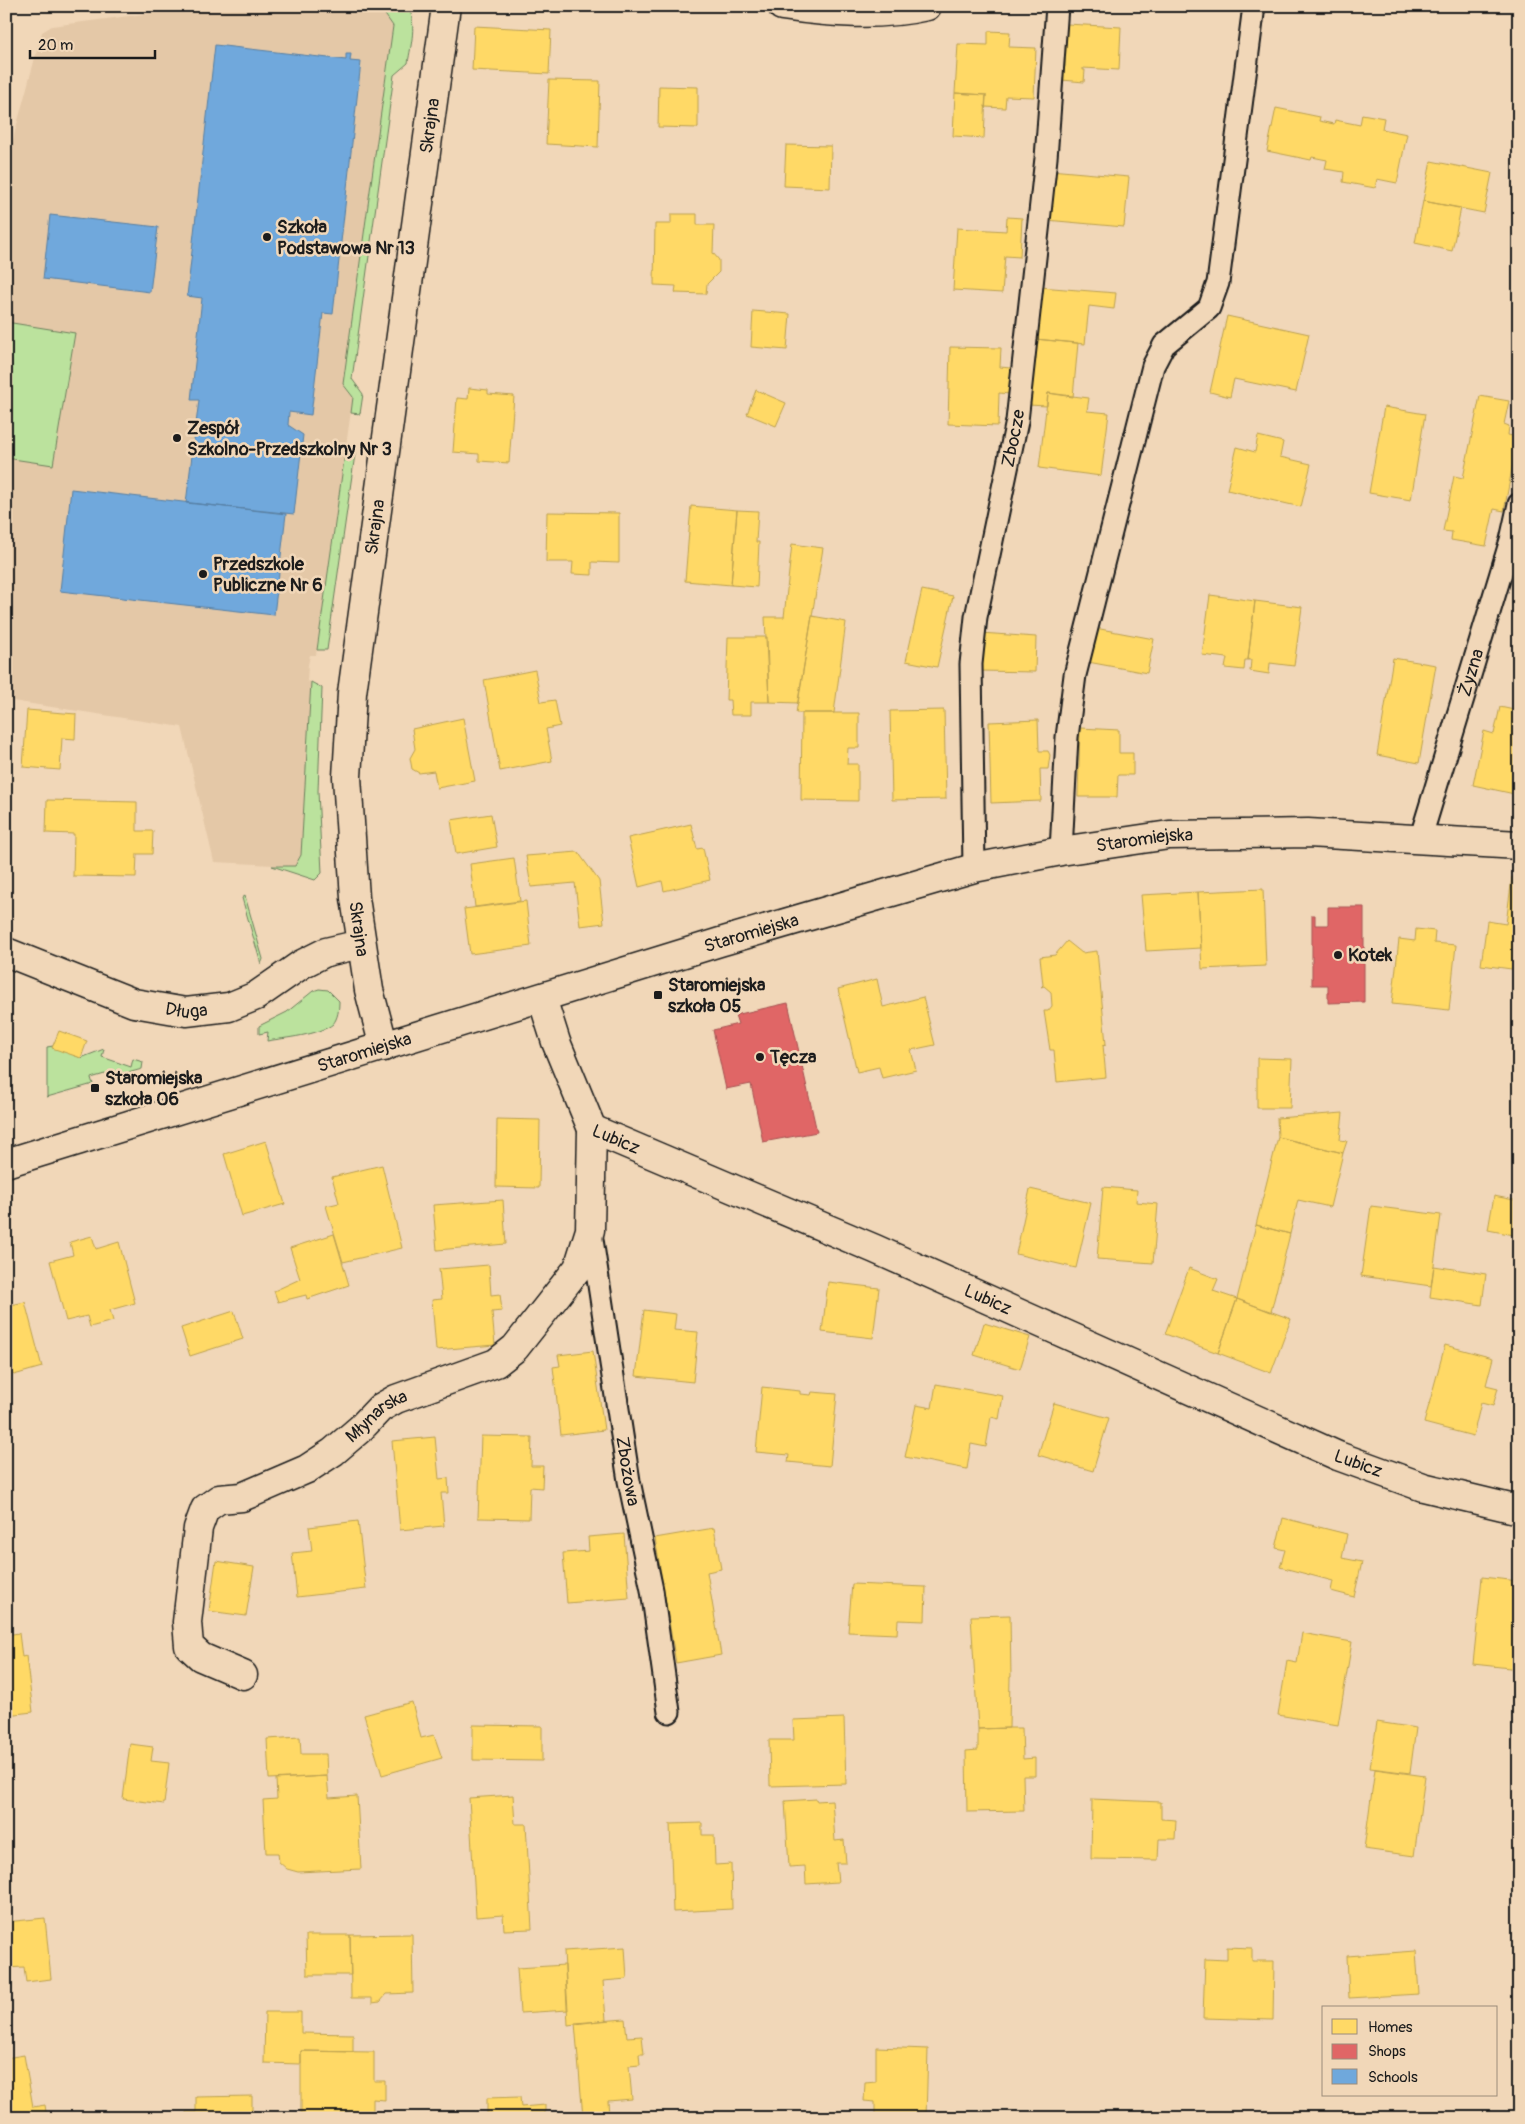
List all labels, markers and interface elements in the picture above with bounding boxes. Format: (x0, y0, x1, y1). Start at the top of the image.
scale bar (30, 28, 155, 60)
text: 20 m (38, 36, 73, 55)
street label: Skrajna (415, 97, 445, 155)
place label: Szkoła Podstawowa Nr 13 (277, 216, 415, 260)
marker: Szkoła Podstawowa Nr 13 (261, 231, 273, 243)
street label: Zbocze (997, 408, 1030, 469)
place label: Zespół Szkolno-Przedszkolny Nr 3 (187, 417, 392, 461)
marker: Zespół Szkolno-Przedszkolny Nr 3 (171, 432, 183, 444)
street label: Skrajna (360, 498, 390, 556)
place label: Przedszkole Publiczne Nr 6 (213, 553, 323, 597)
marker: Przedszkole Publiczne Nr 6 (197, 568, 209, 580)
street label: Żyzna (1453, 646, 1489, 699)
street label: Staromiejska (1095, 824, 1193, 858)
street label: Skrajna (343, 900, 374, 958)
street label: Staromiejska (701, 909, 801, 958)
place label: Kotek (1348, 944, 1393, 967)
marker: Kotek (1332, 949, 1344, 961)
place label: Staromiejska szkoła 05 (668, 974, 766, 1018)
marker: Staromiejska szkoła 05 (652, 989, 664, 1001)
street label: Długa (164, 998, 209, 1025)
street label: Staromiejska (314, 1027, 414, 1078)
place label: Tęcza (769, 1046, 817, 1069)
marker: Tęcza (754, 1051, 766, 1063)
place label: Staromiejska szkoła 06 (105, 1067, 203, 1111)
marker: Staromiejska szkoła 06 (89, 1082, 101, 1094)
street label: Lubicz (588, 1119, 643, 1160)
street label: Lubicz (960, 1279, 1015, 1321)
street label: Młynarska (341, 1385, 411, 1448)
street label: Zbożowa (610, 1435, 645, 1508)
street label: Lubicz (1331, 1444, 1385, 1483)
legend (1322, 2006, 1498, 2096)
text: Homes (1368, 2018, 1413, 2037)
text: Shops (1368, 2042, 1406, 2061)
text: Schools (1368, 2068, 1418, 2087)

